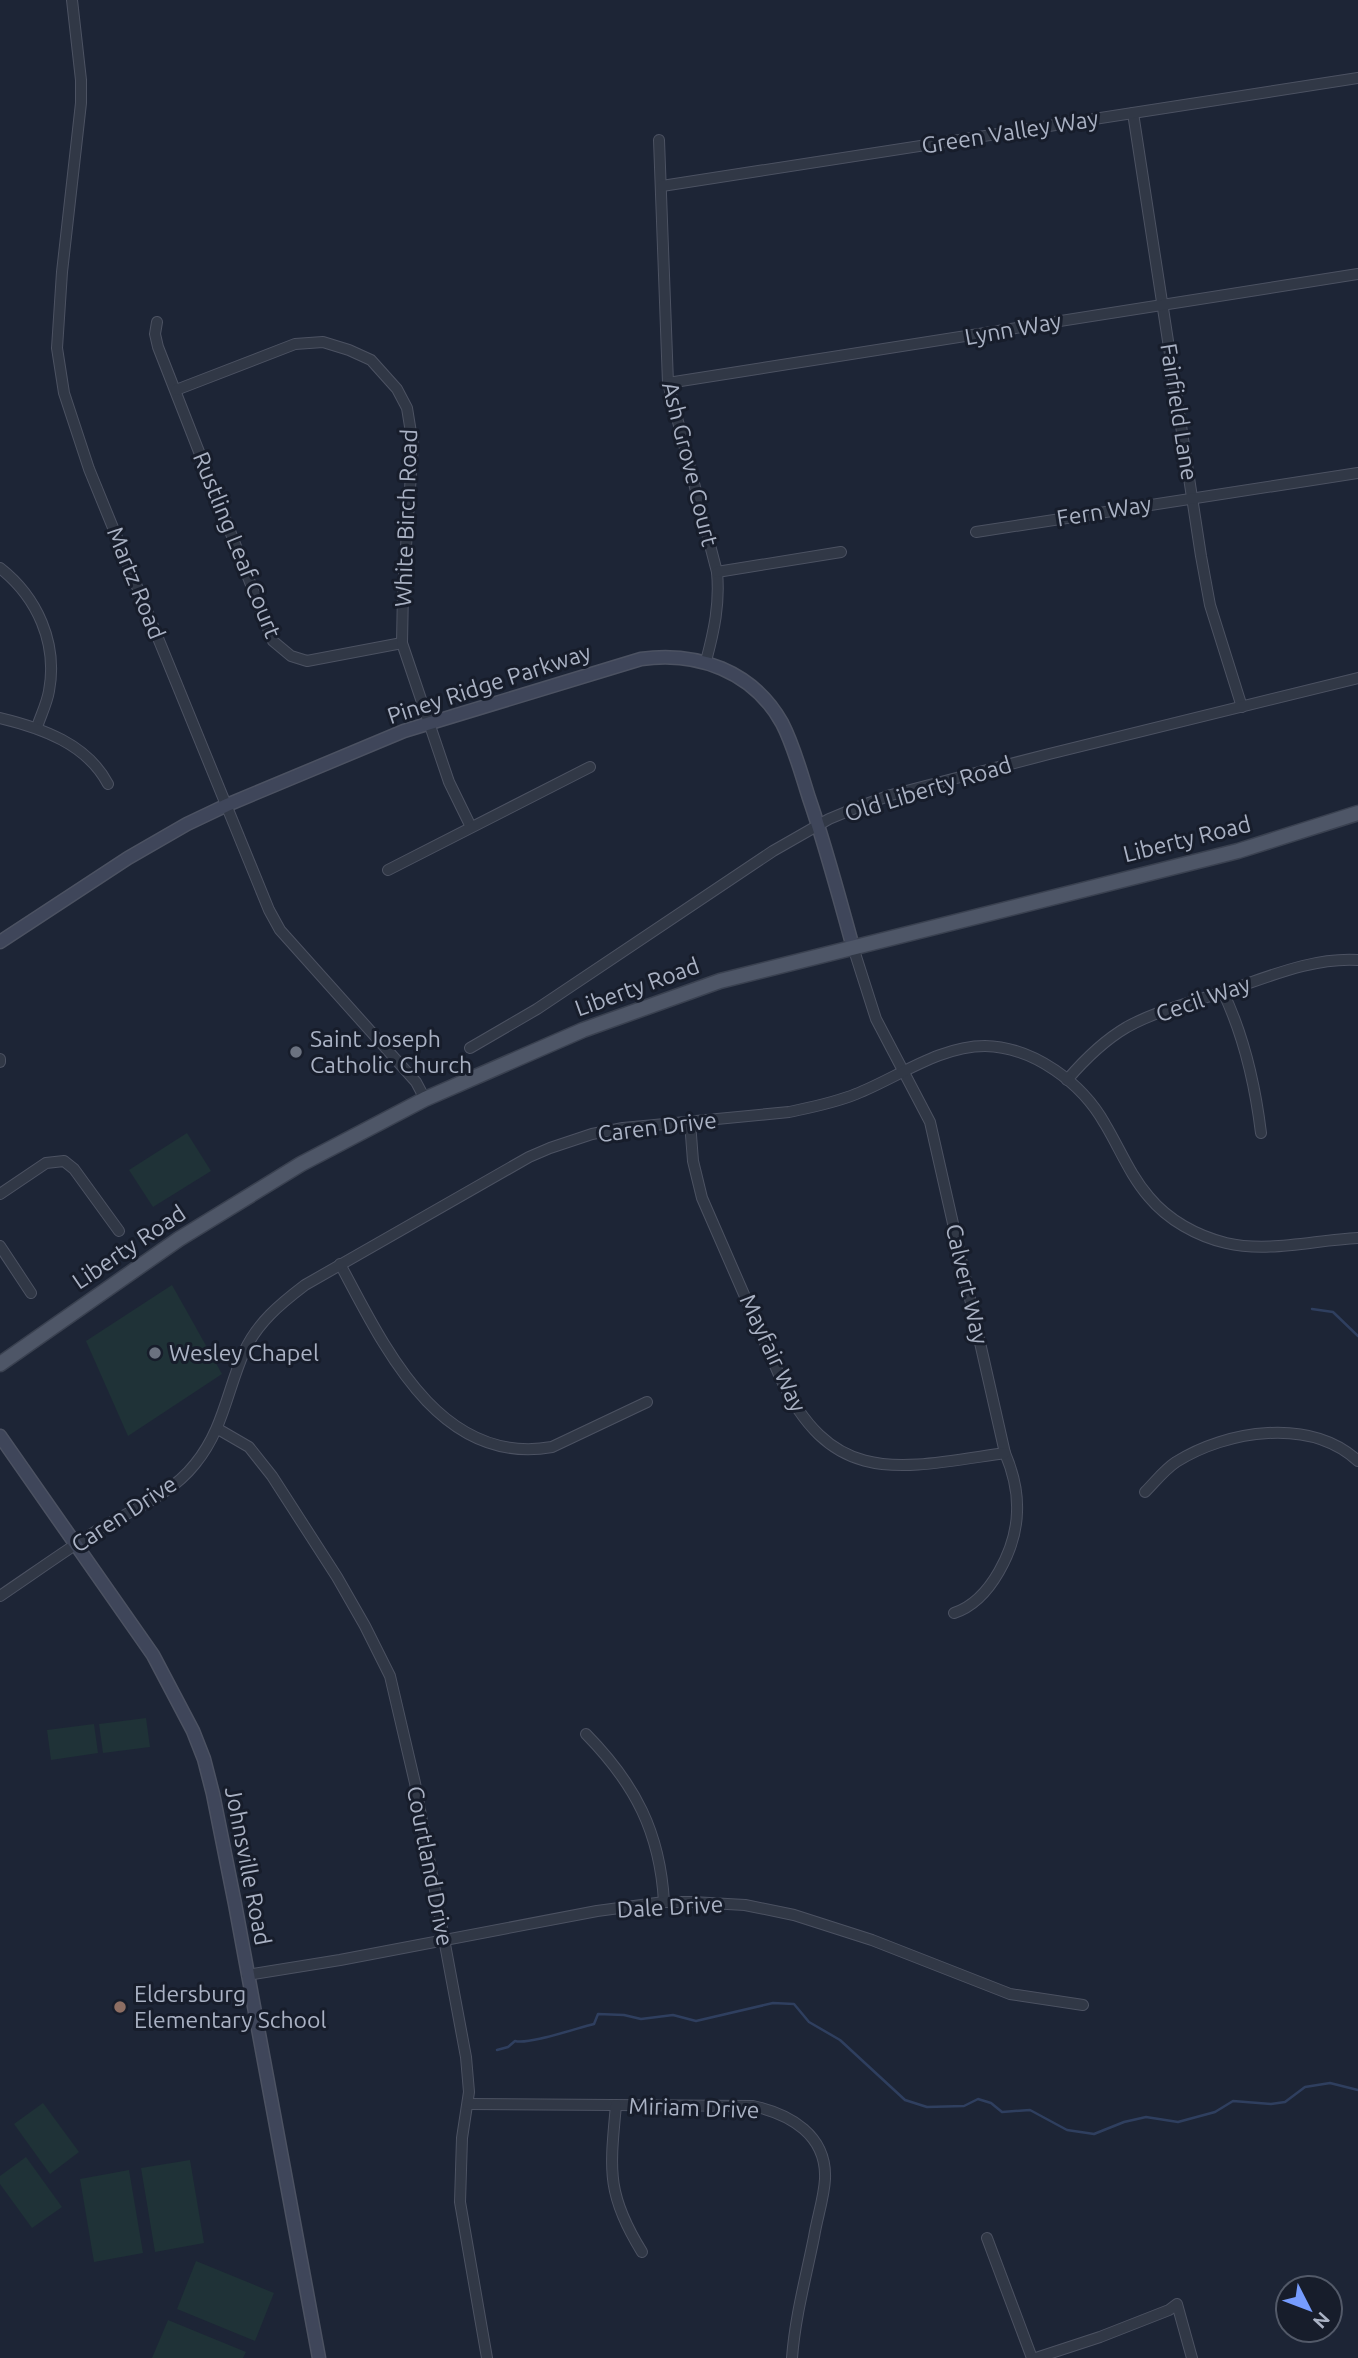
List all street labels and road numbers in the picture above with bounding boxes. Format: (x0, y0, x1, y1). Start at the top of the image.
street label: Green Valley Way (920, 105, 1100, 158)
street label: Lynn Way (963, 308, 1063, 349)
street label: Fairfield Lane (1156, 342, 1203, 482)
street label: Ash Grove Court (658, 379, 723, 549)
street label: White Birch Road (390, 429, 421, 607)
street label: Rustling Leaf Court (189, 448, 286, 641)
street label: Fern Way (1055, 491, 1153, 530)
street label: Martz Road (103, 523, 170, 642)
street label: Piney Ridge Parkway (384, 639, 594, 728)
street label: Old Liberty Road (841, 751, 1014, 826)
street label: Liberty Road (1120, 811, 1253, 866)
street label: Liberty Road (571, 952, 702, 1021)
street label: Cecil Way (1152, 971, 1253, 1026)
street label: Caren Drive (596, 1107, 718, 1146)
street label: Liberty Road (68, 1200, 190, 1293)
street label: Calvert Way (942, 1221, 993, 1346)
street label: Mayfair Way (735, 1290, 812, 1415)
street label: Caren Drive (67, 1470, 181, 1557)
street label: Courtland Drive (403, 1784, 458, 1948)
street label: Johnsville Road (221, 1785, 276, 1947)
street label: Dale Drive (616, 1891, 724, 1922)
street label: Miriam Drive (628, 2093, 760, 2122)

